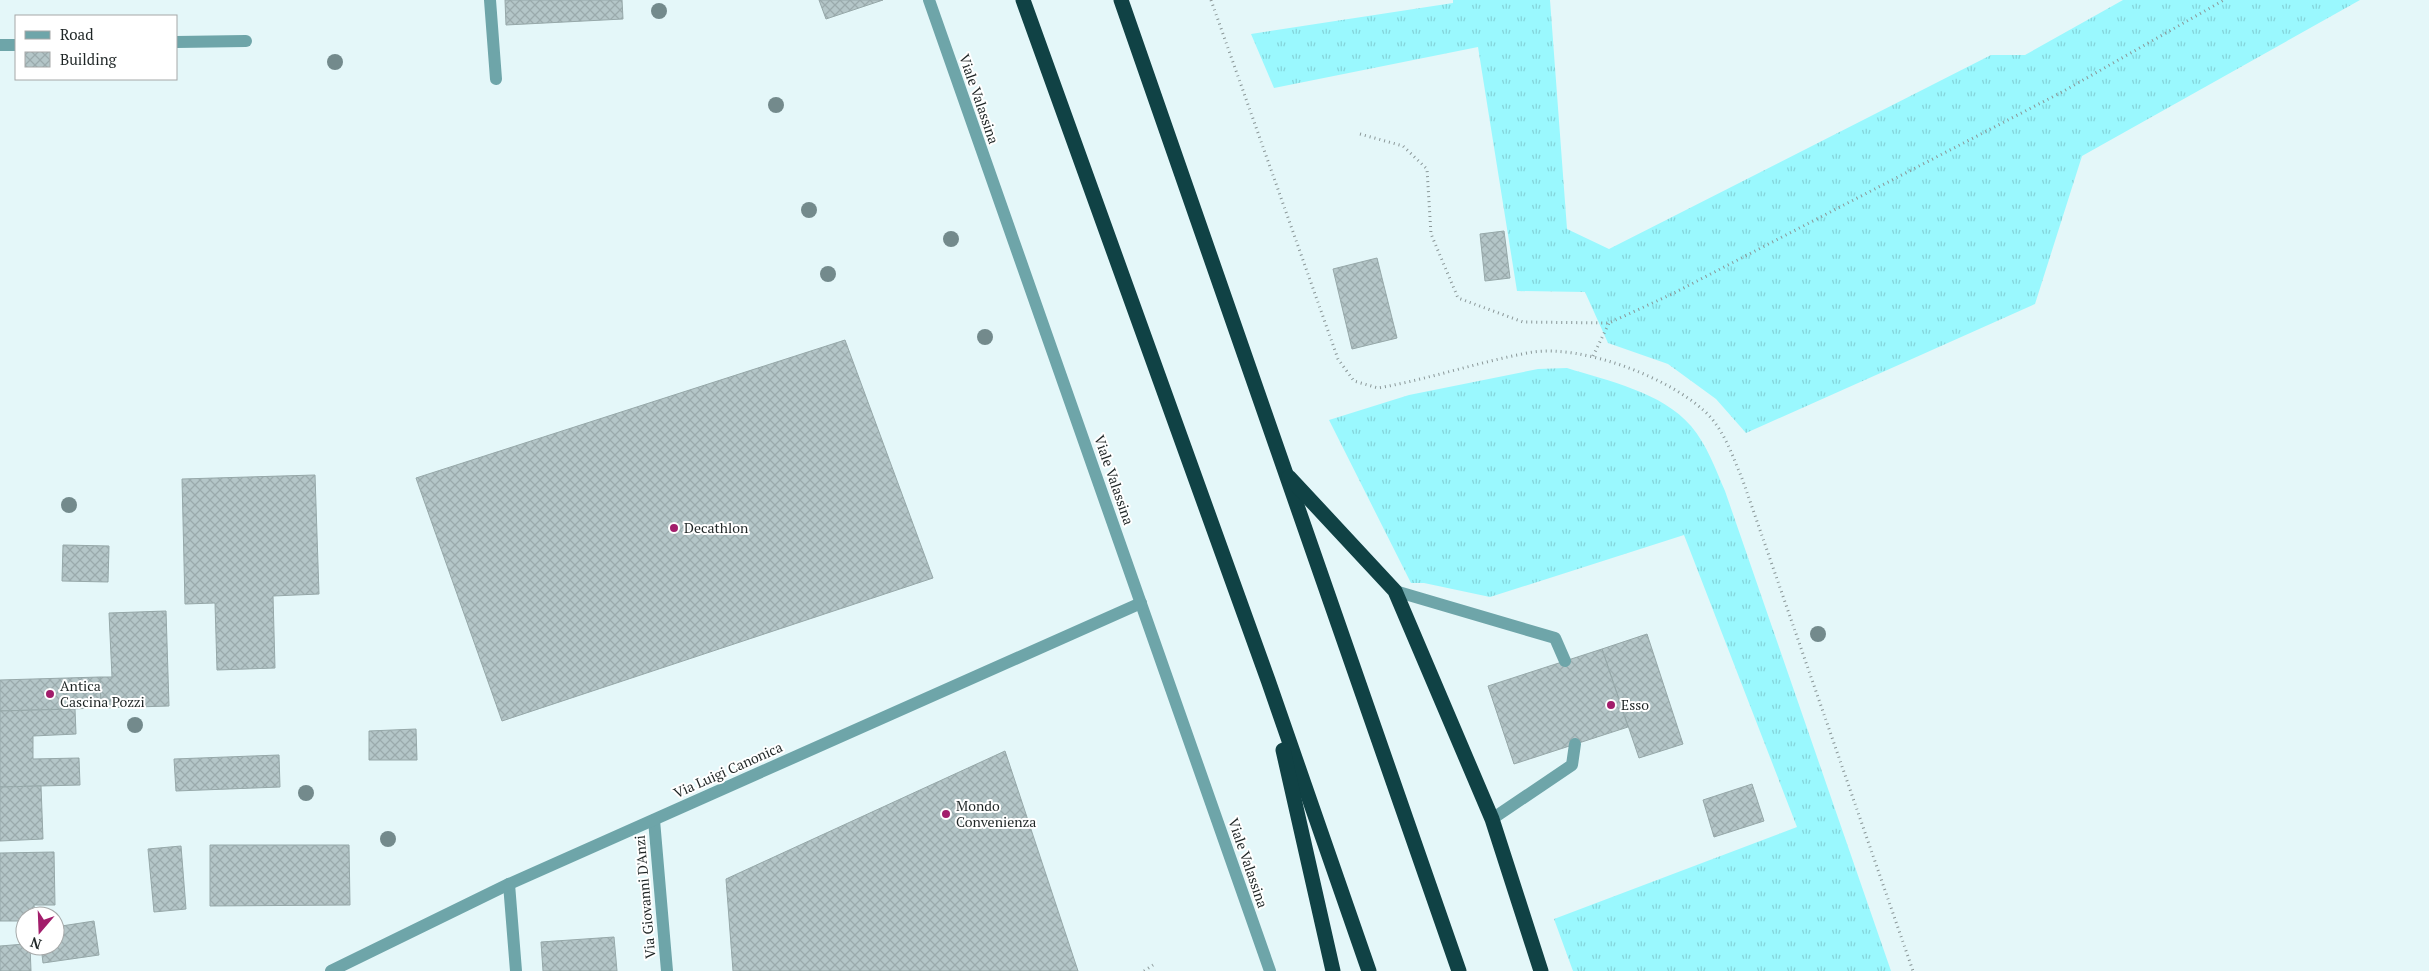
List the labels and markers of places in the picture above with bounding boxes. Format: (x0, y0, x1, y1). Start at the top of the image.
place label: Decathlon (684, 518, 749, 537)
marker: Decathlon (668, 522, 680, 534)
place label: Antica Cascina Pozzi (60, 676, 145, 711)
marker: Antica Cascina Pozzi (44, 688, 56, 700)
place label: Esso (1621, 695, 1649, 714)
marker: Esso (1605, 699, 1617, 711)
place label: Mondo Convenienza (956, 796, 1036, 831)
marker: Mondo Convenienza (940, 808, 952, 820)

